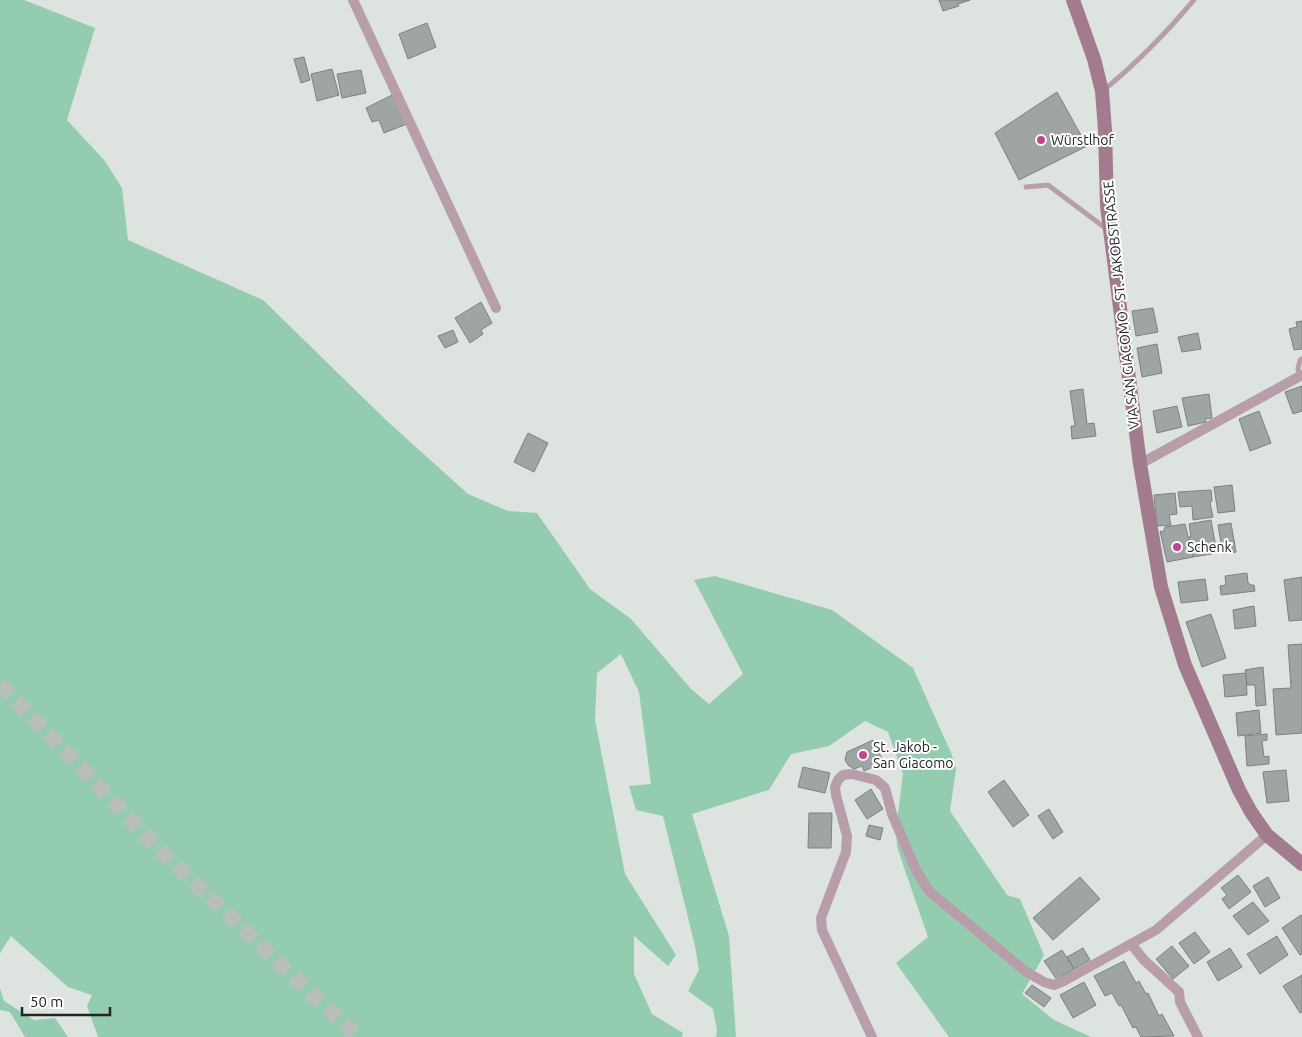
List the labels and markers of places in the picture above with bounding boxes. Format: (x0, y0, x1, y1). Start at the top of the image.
place label: Würstlhof (1051, 132, 1115, 148)
marker: Würstlhof (1035, 134, 1047, 146)
place label: Schenk (1187, 539, 1232, 555)
marker: Schenk (1171, 541, 1183, 553)
place label: St. Jakob - San Giacomo (873, 739, 954, 771)
marker: St. Jakob - San Giacomo (857, 749, 869, 761)

